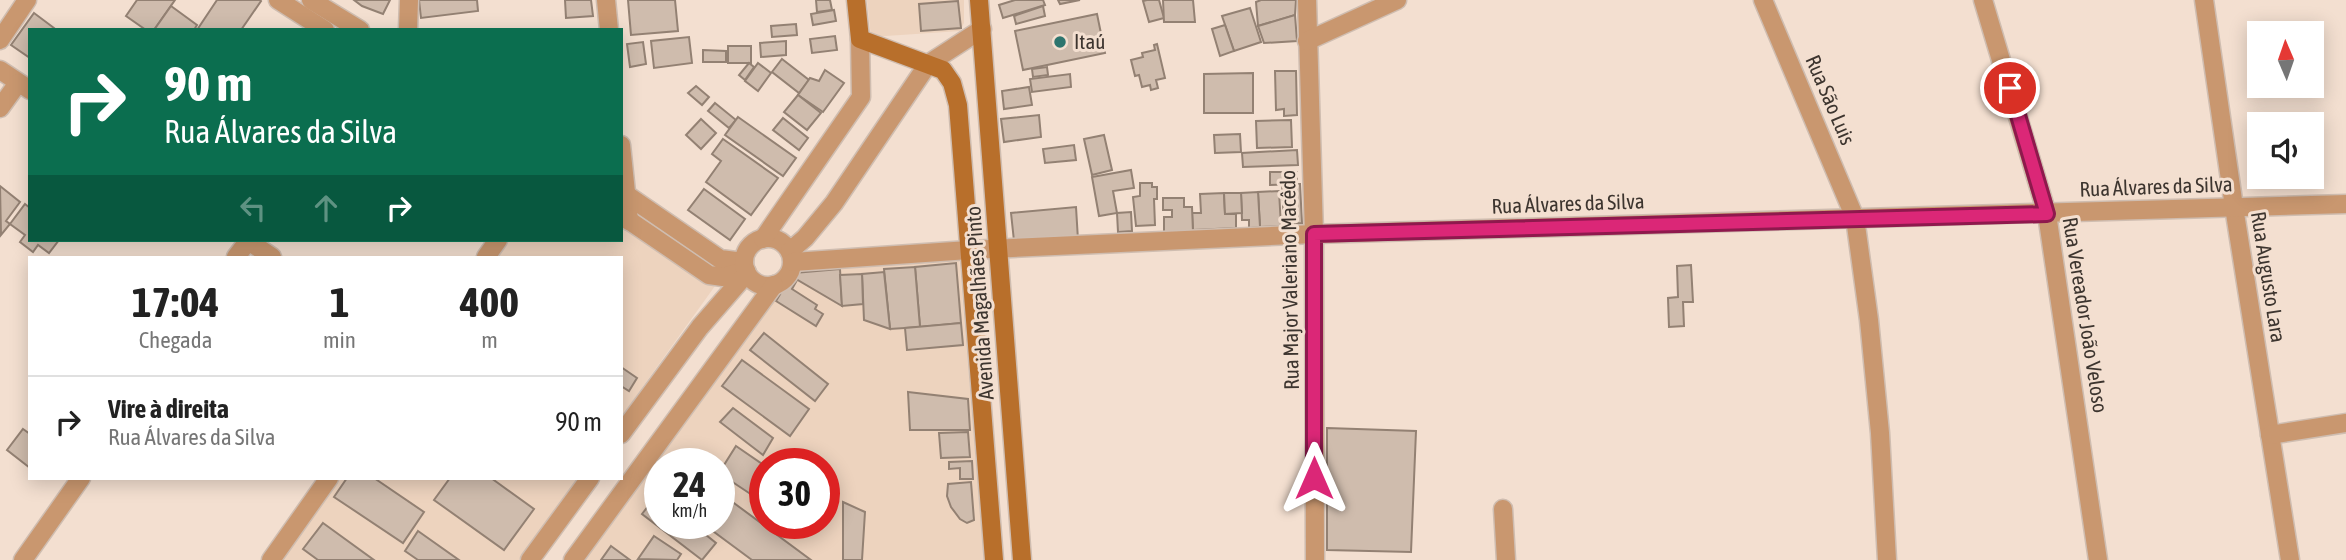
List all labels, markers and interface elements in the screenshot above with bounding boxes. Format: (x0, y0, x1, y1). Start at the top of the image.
north arrow (2247, 21, 2324, 98)
map controls (2247, 21, 2324, 189)
place label: Itaú (1074, 29, 1105, 53)
marker: Itaú (1052, 34, 1068, 50)
street label: Rua São Luis (1801, 51, 1861, 148)
text: 90 m (164, 55, 252, 111)
icon: right (49, 56, 140, 147)
pin (1980, 58, 2040, 118)
icon: arrive (1991, 69, 2029, 107)
button: sound (2247, 112, 2324, 189)
text: Rua Álvares da Silva (164, 113, 397, 150)
street label: Rua Major Valeriano Macêdo (1275, 170, 1303, 390)
street label: Rua Álvares da Silva (2079, 171, 2233, 201)
street label: Rua Álvares da Silva (1491, 188, 1645, 218)
icon: left (234, 189, 272, 227)
icon: ahead (307, 189, 345, 227)
icon: right (380, 189, 418, 227)
street label: Avenida Magalhães Pinto (960, 205, 998, 401)
street label: Rua Augusto Lara (2247, 210, 2291, 344)
street label: Rua Vereador João Veloso (2059, 215, 2113, 414)
text: 17:04 (132, 278, 219, 326)
text: 1 (330, 278, 349, 326)
text: 400 (460, 278, 519, 326)
text: Chegada (139, 327, 212, 353)
text: min (323, 327, 356, 353)
text: m (481, 327, 498, 353)
text: Vire à direita (108, 394, 229, 424)
icon: right (49, 403, 87, 441)
text: 90 m (555, 407, 602, 437)
text: Rua Álvares da Silva (108, 424, 276, 450)
position arrow (1277, 441, 1351, 515)
speed limit sign: 30 (749, 448, 840, 539)
text: 24 (673, 464, 706, 504)
text: km/h (672, 500, 707, 521)

